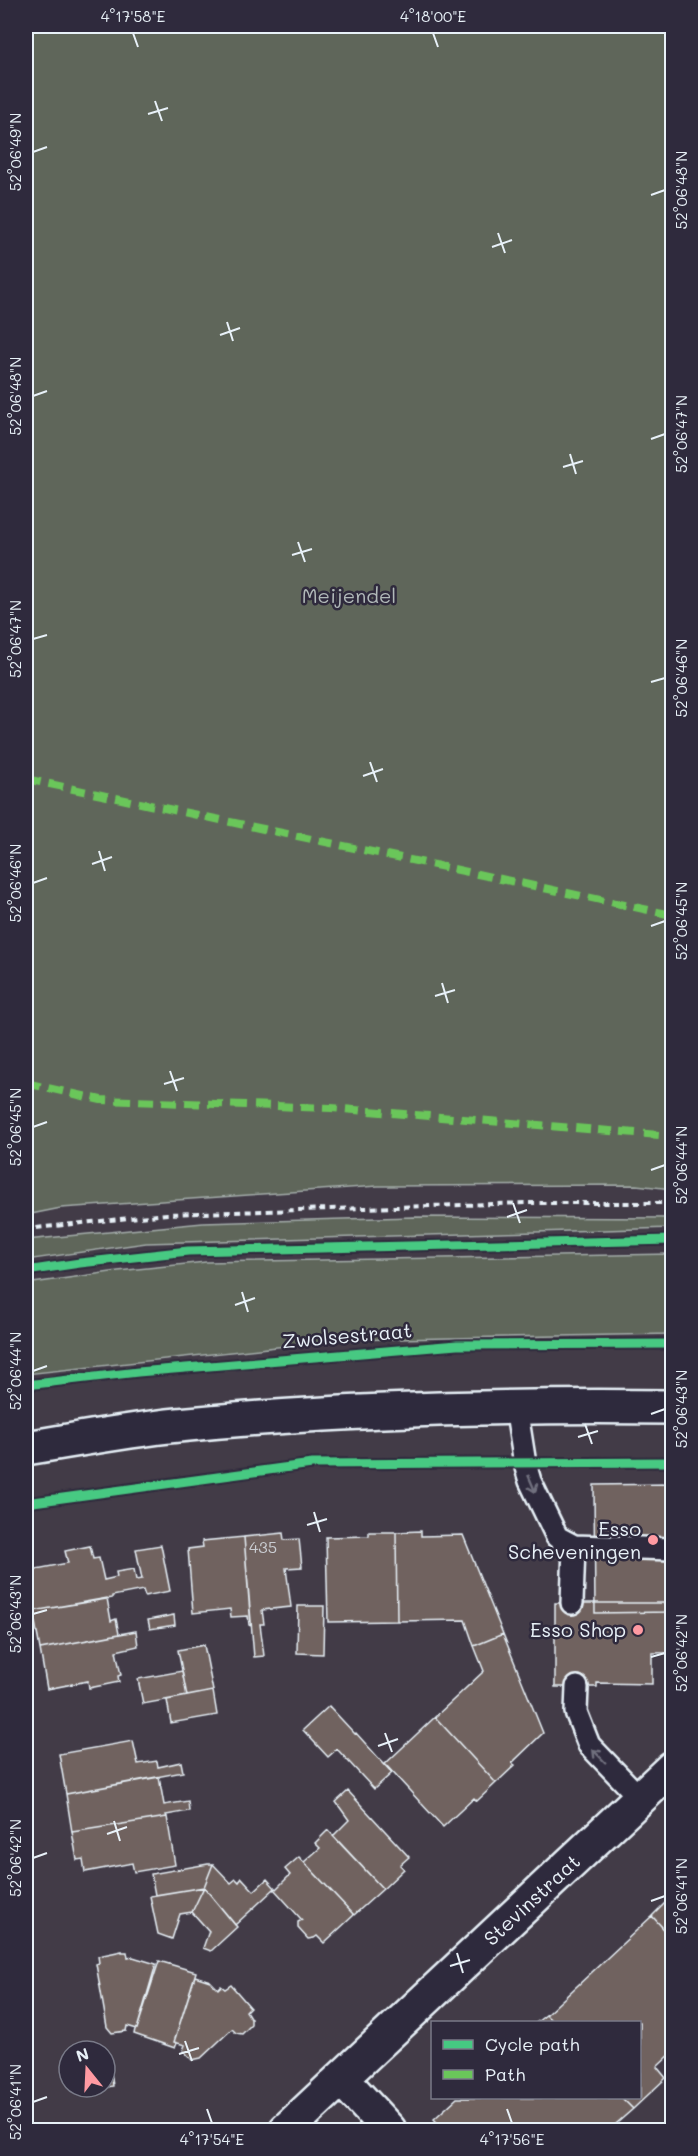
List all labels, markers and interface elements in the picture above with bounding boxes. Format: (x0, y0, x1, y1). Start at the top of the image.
text: 4°17'58"E (101, 6, 166, 26)
text: 4°18'00"E (400, 6, 466, 26)
text: 52°06'49"N (5, 113, 25, 191)
text: 52°06'48"N (671, 151, 691, 229)
text: 52°06'48"N (5, 357, 25, 435)
text: 52°06'47"N (671, 395, 691, 473)
park label: Meijendel (302, 582, 396, 608)
text: 52°06'47"N (5, 600, 25, 678)
text: 52°06'46"N (671, 639, 691, 717)
text: 52°06'46"N (5, 844, 25, 922)
text: 52°06'45"N (671, 882, 691, 960)
text: 52°06'45"N (5, 1088, 25, 1166)
text: 52°06'44"N (671, 1126, 691, 1204)
street label: Zwolsestraat (281, 1316, 413, 1354)
text: 52°06'44"N (5, 1332, 25, 1410)
text: 52°06'43"N (671, 1370, 691, 1448)
one-way arrow (527, 1475, 538, 1493)
place label: Esso Scheveningen (508, 1515, 641, 1564)
marker: Esso Scheveningen (646, 1533, 660, 1547)
house number: 435 (249, 1536, 277, 1557)
text: 52°06'43"N (5, 1575, 25, 1653)
text: 52°06'42"N (671, 1614, 691, 1692)
place label: Esso Shop (530, 1616, 626, 1642)
marker: Esso Shop (631, 1623, 645, 1637)
one-way arrow (592, 1749, 607, 1764)
text: 52°06'42"N (5, 1819, 25, 1897)
street label: Stevinstraat (478, 1848, 585, 1951)
text: 52°06'41"N (671, 1858, 691, 1934)
legend (431, 2021, 641, 2099)
text: Cycle path (485, 2032, 580, 2056)
north arrow (57, 2039, 117, 2099)
text: N (73, 2042, 91, 2066)
text: Path (485, 2062, 525, 2086)
text: 52°06'41"N (5, 2064, 25, 2140)
text: 4°17'54"E (180, 2129, 245, 2149)
text: 4°17'56"E (480, 2129, 545, 2149)

